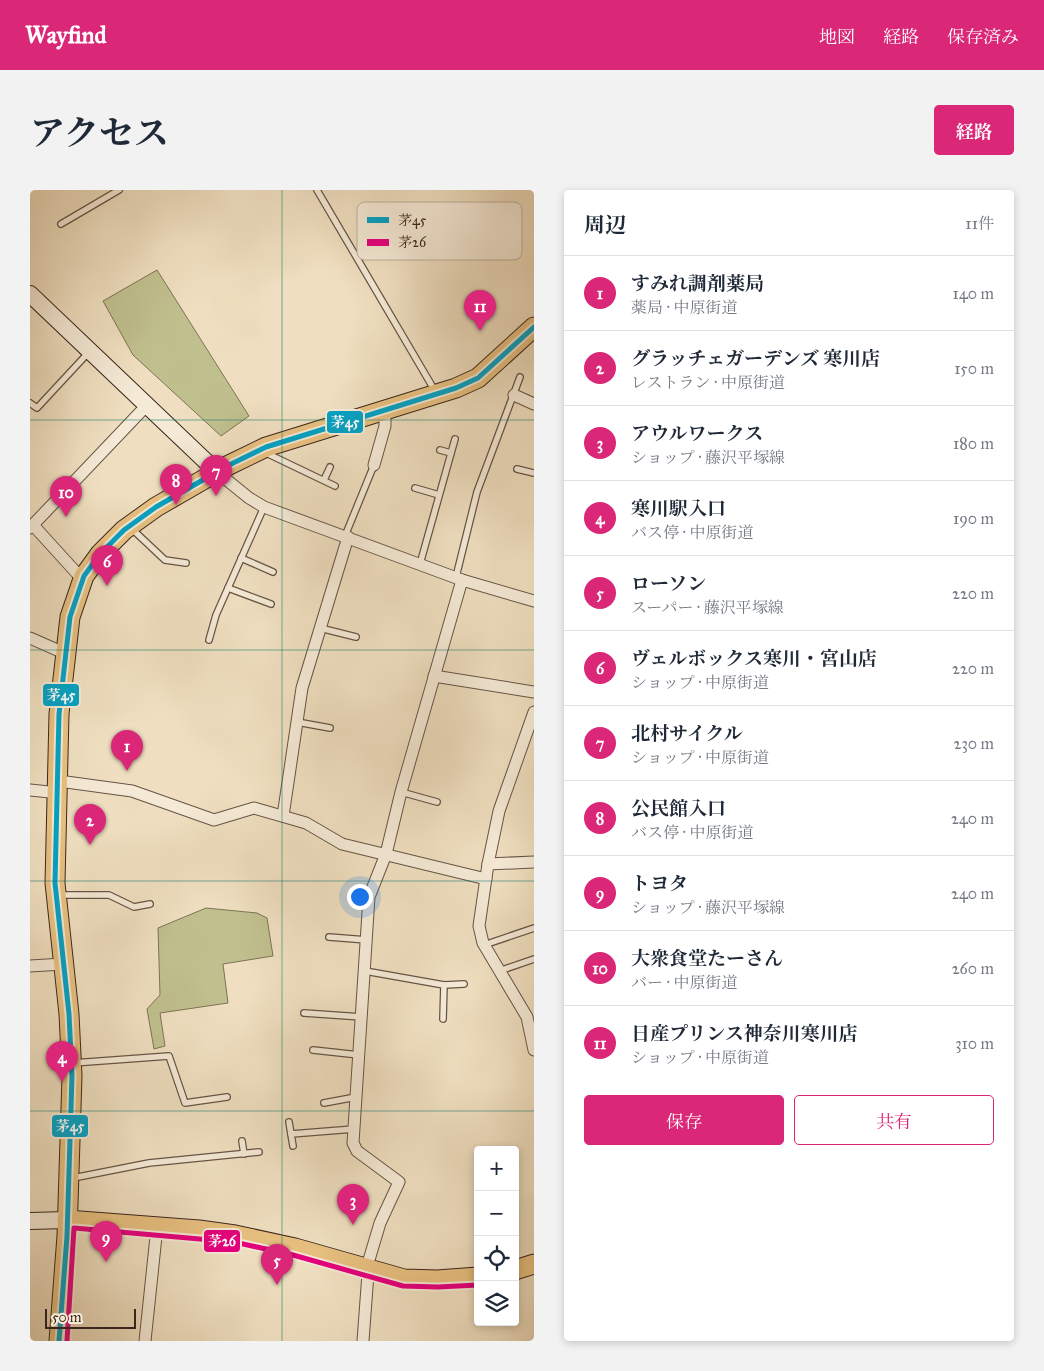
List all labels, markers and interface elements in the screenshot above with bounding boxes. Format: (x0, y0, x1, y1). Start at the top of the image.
text: Wayfind (25, 20, 107, 50)
text: 地図 (819, 26, 855, 48)
text: 経路 (883, 26, 919, 48)
text: 保存済み (947, 26, 1019, 48)
button: 経路 (934, 105, 1014, 155)
text: アクセス (30, 112, 169, 155)
legend (357, 202, 522, 260)
text: 茅45 (398, 212, 427, 229)
text: 周辺 (584, 212, 626, 238)
text: 11件 (965, 214, 994, 233)
text: 茅26 (398, 234, 427, 251)
text: すみれ調剤薬局 (631, 272, 764, 295)
text: 1 (597, 284, 603, 303)
text: 140 m (953, 284, 994, 303)
pin: 11 (464, 290, 496, 331)
text: 薬局 · 中原街道 (631, 298, 737, 317)
text: グラッチェガーデンズ 寒川店 (631, 347, 880, 370)
text: 2 (596, 359, 604, 378)
text: 150 m (954, 359, 994, 378)
text: レストラン · 中原街道 (631, 373, 785, 392)
line badge: 茅45 (326, 410, 364, 434)
text: 茅45 (331, 414, 360, 432)
text: アウルワークス (631, 422, 763, 445)
text: 3 (597, 434, 603, 453)
text: 180 m (953, 434, 994, 453)
text: ショップ · 藤沢平塚線 (631, 448, 785, 467)
pin: 7 (200, 455, 232, 496)
pin: 8 (160, 464, 192, 505)
pin: 10 (50, 476, 82, 517)
text: 寒川駅入口 (631, 497, 726, 520)
text: 4 (596, 509, 604, 528)
text: 190 m (953, 509, 994, 528)
text: バス停 · 中原街道 (631, 523, 753, 542)
pin: 6 (91, 545, 123, 586)
text: ローソン (631, 572, 706, 595)
text: 5 (596, 584, 604, 603)
text: 220 m (952, 584, 994, 603)
text: スーパー · 藤沢平塚線 (631, 598, 784, 617)
text: ヴェルボックス寒川・宮山店 (631, 647, 877, 670)
text: 6 (596, 659, 604, 678)
text: 220 m (952, 659, 994, 678)
text: ショップ · 中原街道 (631, 673, 769, 692)
line badge: 茅45 (42, 683, 80, 707)
text: 茅45 (47, 687, 76, 705)
text: 北村サイクル (631, 722, 743, 745)
pin: 1 (111, 730, 143, 771)
text: 7 (596, 734, 604, 753)
text: 230 m (954, 734, 994, 753)
text: ショップ · 中原街道 (631, 748, 769, 767)
text: 公民館入口 (631, 797, 726, 820)
pin: 2 (74, 804, 106, 845)
text: 8 (596, 809, 604, 828)
text: 240 m (951, 809, 994, 828)
text: バス停 · 中原街道 (631, 823, 753, 842)
text: トヨタ (631, 872, 688, 895)
your location (347, 884, 373, 910)
text: 9 (596, 884, 604, 903)
text: 240 m (951, 884, 994, 903)
text: ショップ · 藤沢平塚線 (631, 898, 785, 917)
text: 大衆食堂たーさん (631, 947, 783, 970)
text: 10 (592, 959, 608, 978)
text: 260 m (952, 959, 994, 978)
text: バー · 中原街道 (631, 973, 737, 992)
text: 日産プリンス神奈川寒川店 (631, 1022, 858, 1045)
text: 11 (594, 1034, 606, 1053)
text: 310 m (955, 1034, 994, 1053)
pin: 4 (46, 1041, 78, 1082)
text: ショップ · 中原街道 (631, 1048, 769, 1067)
button: 保存 (584, 1095, 784, 1145)
button: 共有 (794, 1095, 994, 1145)
line badge: 茅45 (51, 1114, 89, 1138)
text: 茅45 (56, 1118, 85, 1136)
map controls (474, 1146, 519, 1326)
button: + (474, 1146, 519, 1191)
pin: 3 (337, 1184, 369, 1225)
button: − (474, 1191, 519, 1236)
pin: 9 (90, 1221, 122, 1262)
line badge: 茅26 (203, 1229, 241, 1253)
text: 茅26 (208, 1233, 237, 1250)
button: locate (474, 1236, 519, 1281)
pin: 5 (261, 1244, 293, 1285)
button: layers (474, 1281, 519, 1326)
scale bar (45, 1306, 136, 1329)
text: 50 m (52, 1309, 81, 1326)

